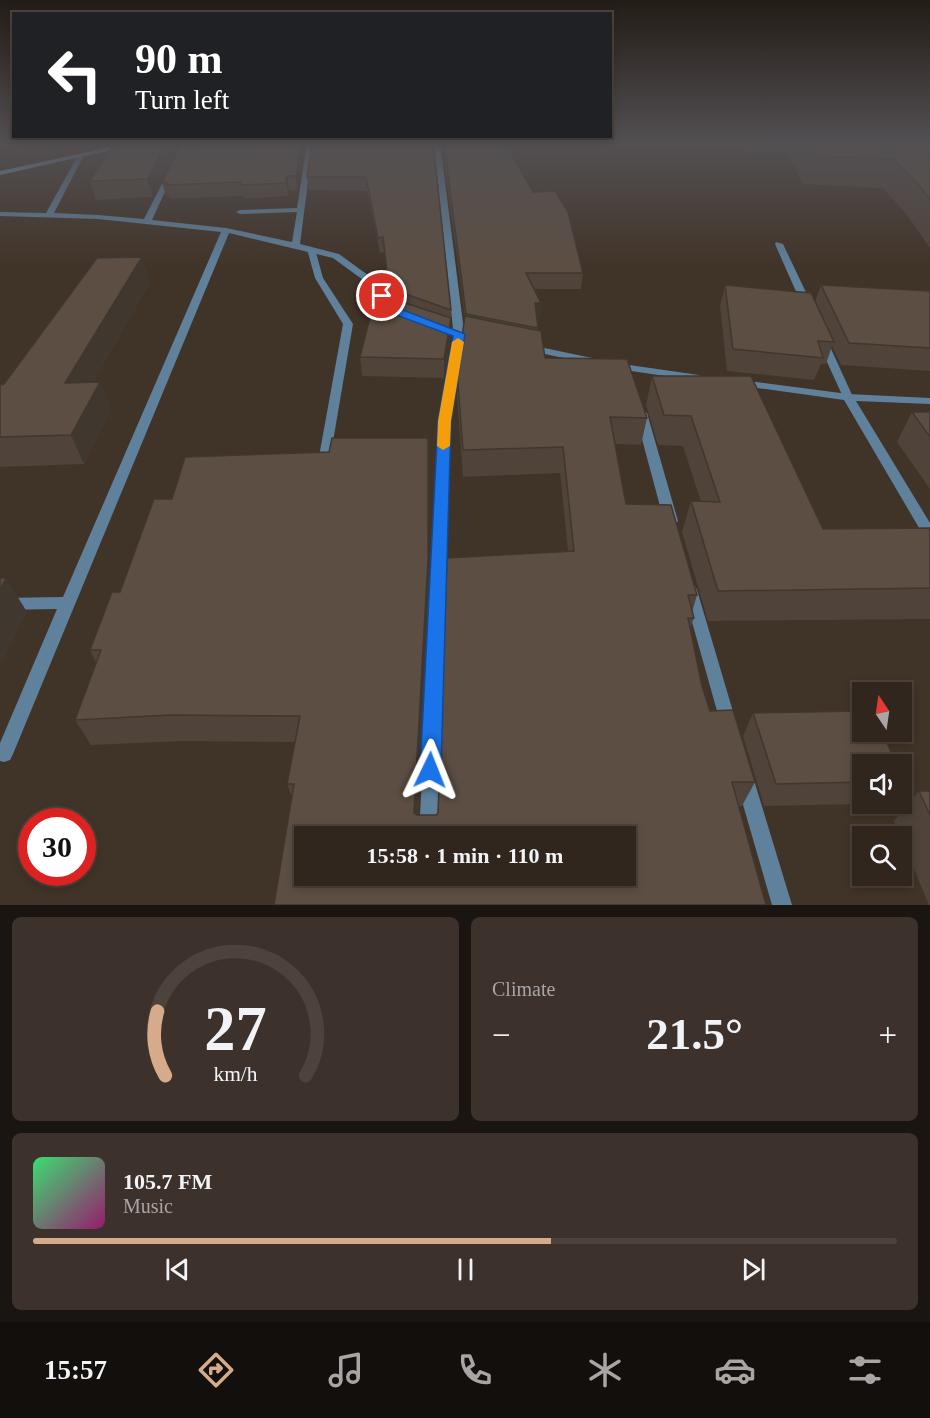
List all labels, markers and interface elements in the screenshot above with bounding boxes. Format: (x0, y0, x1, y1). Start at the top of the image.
icon: left (36, 36, 114, 114)
text: 90 m (135, 36, 223, 82)
text: Turn left (135, 85, 229, 115)
pin (356, 270, 407, 321)
icon: arrive (365, 279, 398, 312)
north arrow (852, 682, 912, 742)
map controls (852, 682, 912, 886)
position arrow (398, 738, 462, 802)
button: sound (852, 754, 912, 814)
speed limit sign: 30 (18, 808, 96, 886)
button: search (852, 826, 912, 886)
text: 15:58 · 1 min · 110 m (367, 843, 563, 868)
text: Climate (492, 978, 555, 1000)
text: 27 (204, 994, 267, 1063)
text: 21.5° (646, 1009, 743, 1059)
text: − (492, 1017, 511, 1053)
text: + (878, 1017, 897, 1053)
text: km/h (213, 1062, 258, 1086)
text: 105.7 FM (123, 1169, 212, 1194)
text: Music (123, 1195, 173, 1217)
icon: previous (161, 1253, 194, 1286)
icon: pause (449, 1253, 482, 1286)
icon: next (737, 1253, 770, 1286)
icon: directions (195, 1349, 237, 1391)
icon: music (325, 1349, 367, 1391)
icon: phone (454, 1349, 496, 1391)
icon: climate (584, 1349, 626, 1391)
icon: car (714, 1349, 756, 1391)
icon: filters (844, 1349, 886, 1391)
text: 15:57 (44, 1355, 107, 1385)

